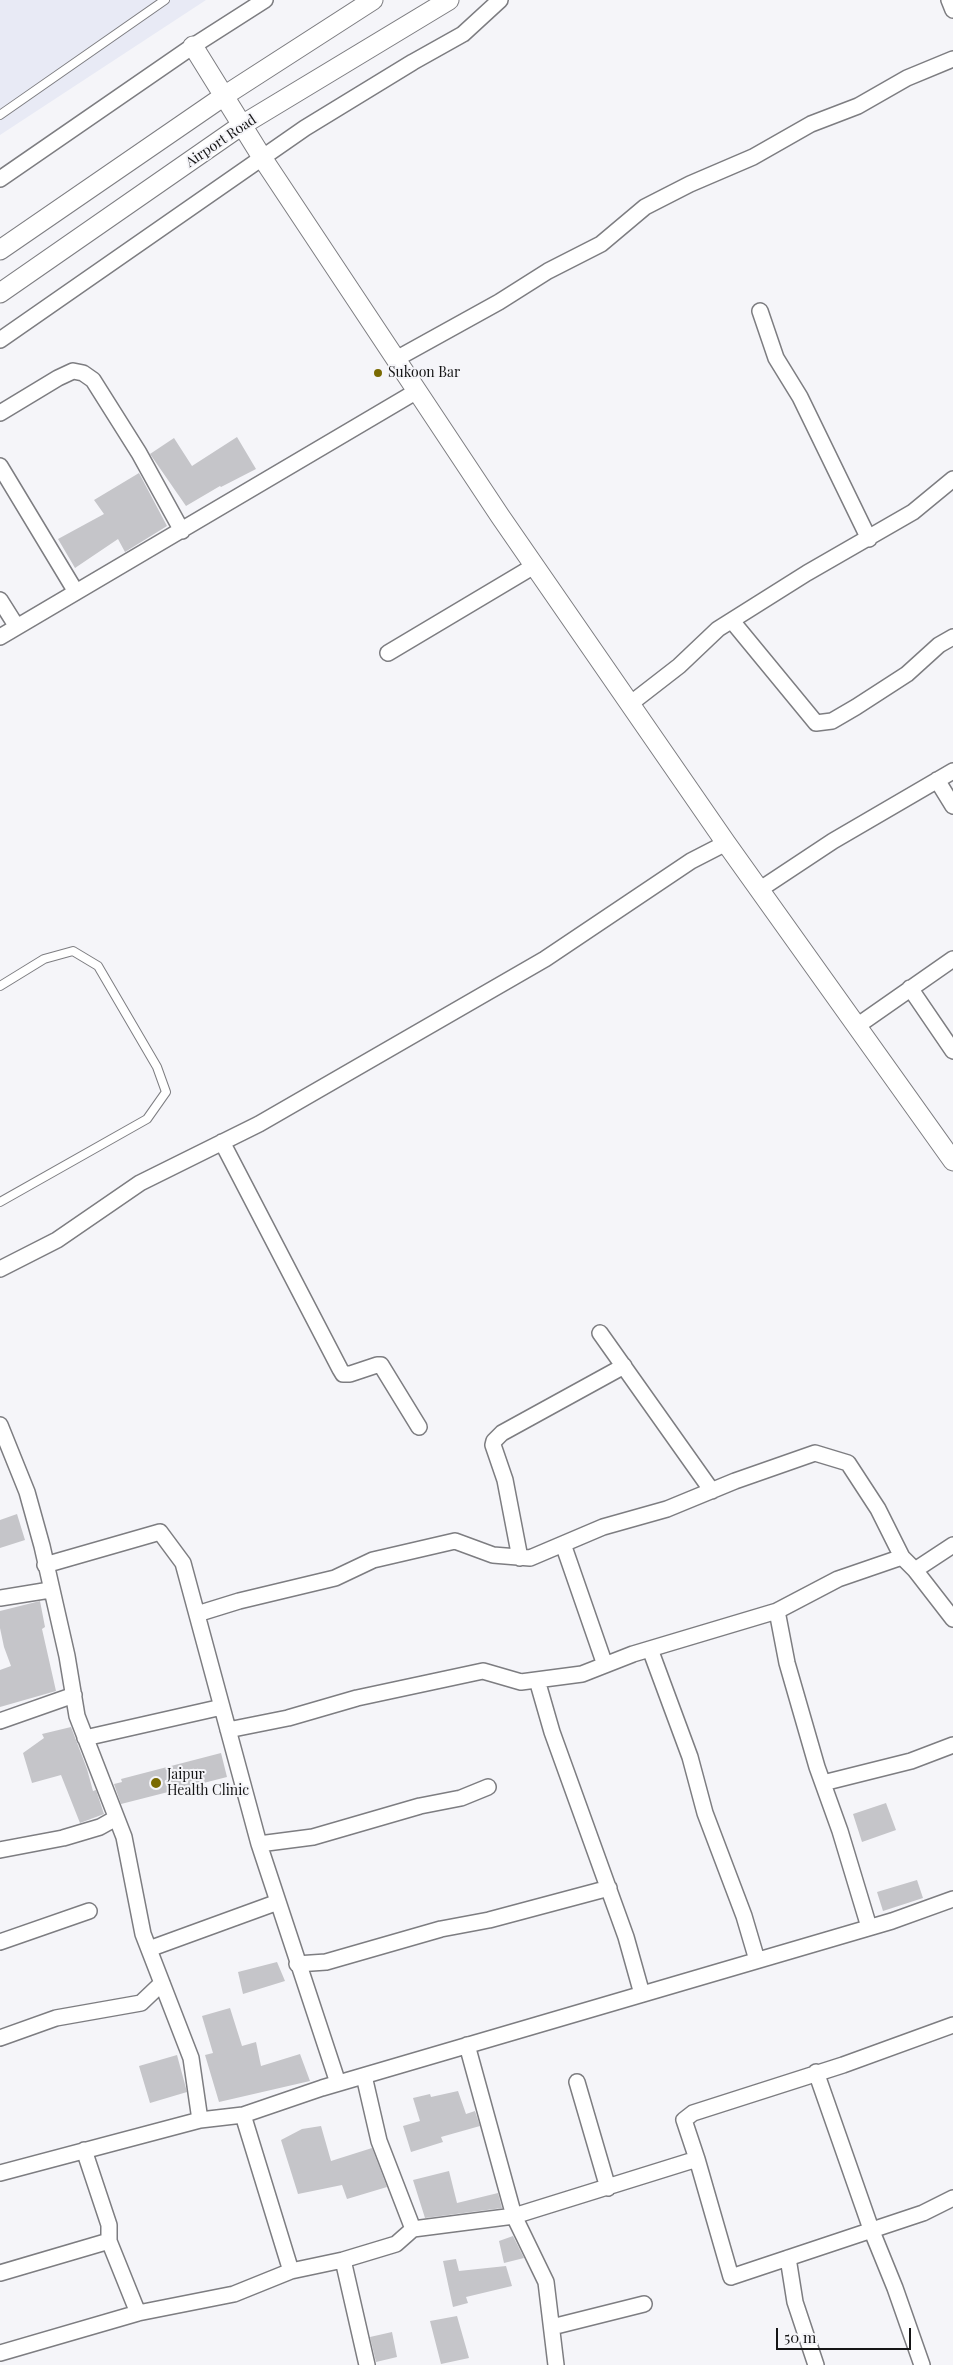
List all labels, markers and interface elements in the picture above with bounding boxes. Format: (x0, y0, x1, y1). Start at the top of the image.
street label: Airport Road (183, 111, 259, 171)
place label: Sukoon Bar (388, 365, 460, 381)
marker: Sukoon Bar (372, 367, 384, 379)
place label: Jaipur Health Clinic (167, 1767, 249, 1800)
marker: Jaipur Health Clinic (149, 1776, 163, 1790)
scale bar (778, 2318, 913, 2350)
text: 50 m (784, 2327, 816, 2347)

